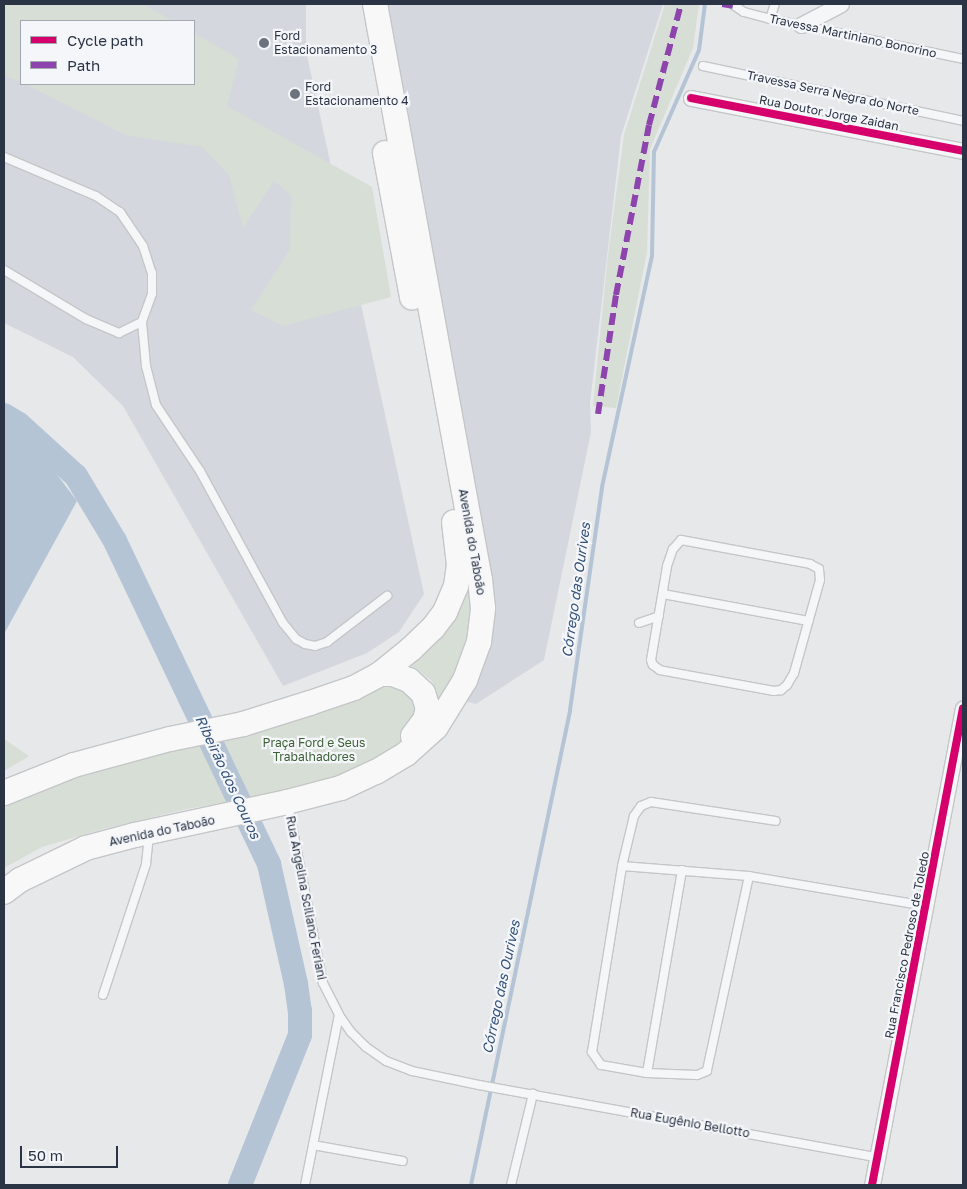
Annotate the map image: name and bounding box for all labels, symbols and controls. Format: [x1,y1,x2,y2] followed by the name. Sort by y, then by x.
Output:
[768,11,938,61] street label: Travessa Martiniano Bonorino
[20,20,195,85] legend
[274,29,377,57] place label: Ford Estacionamento 3
[67,31,143,49] text: Cycle path
[258,37,270,49] marker: Ford Estacionamento 3
[67,56,100,74] text: Path
[746,68,920,118] street label: Travessa Serra Negra do Norte
[305,80,409,108] place label: Ford Estacionamento 4
[289,88,301,100] marker: Ford Estacionamento 4
[758,92,900,134] street label: Rua Doutor Jorge Zaidan
[456,488,488,596] street label: Avenida do Taboão
[558,522,594,658] water label: Córrego das Ourives
[192,713,264,841] water label: Ribeirão dos Couros
[263,736,365,764] park label: Praça Ford e Seus Trabalhadores
[108,813,216,849] street label: Avenida do Taboão
[283,815,329,981] street label: Rua Angelina Sciliano Feriani
[882,850,932,1040] street label: Rua Francisco Pedroso de Toledo
[479,919,523,1055] water label: Córrego das Ourives
[629,1105,751,1141] street label: Rua Eugênio Bellotto
[22,1136,120,1168] scale bar
[28,1146,63,1164] text: 50 m

